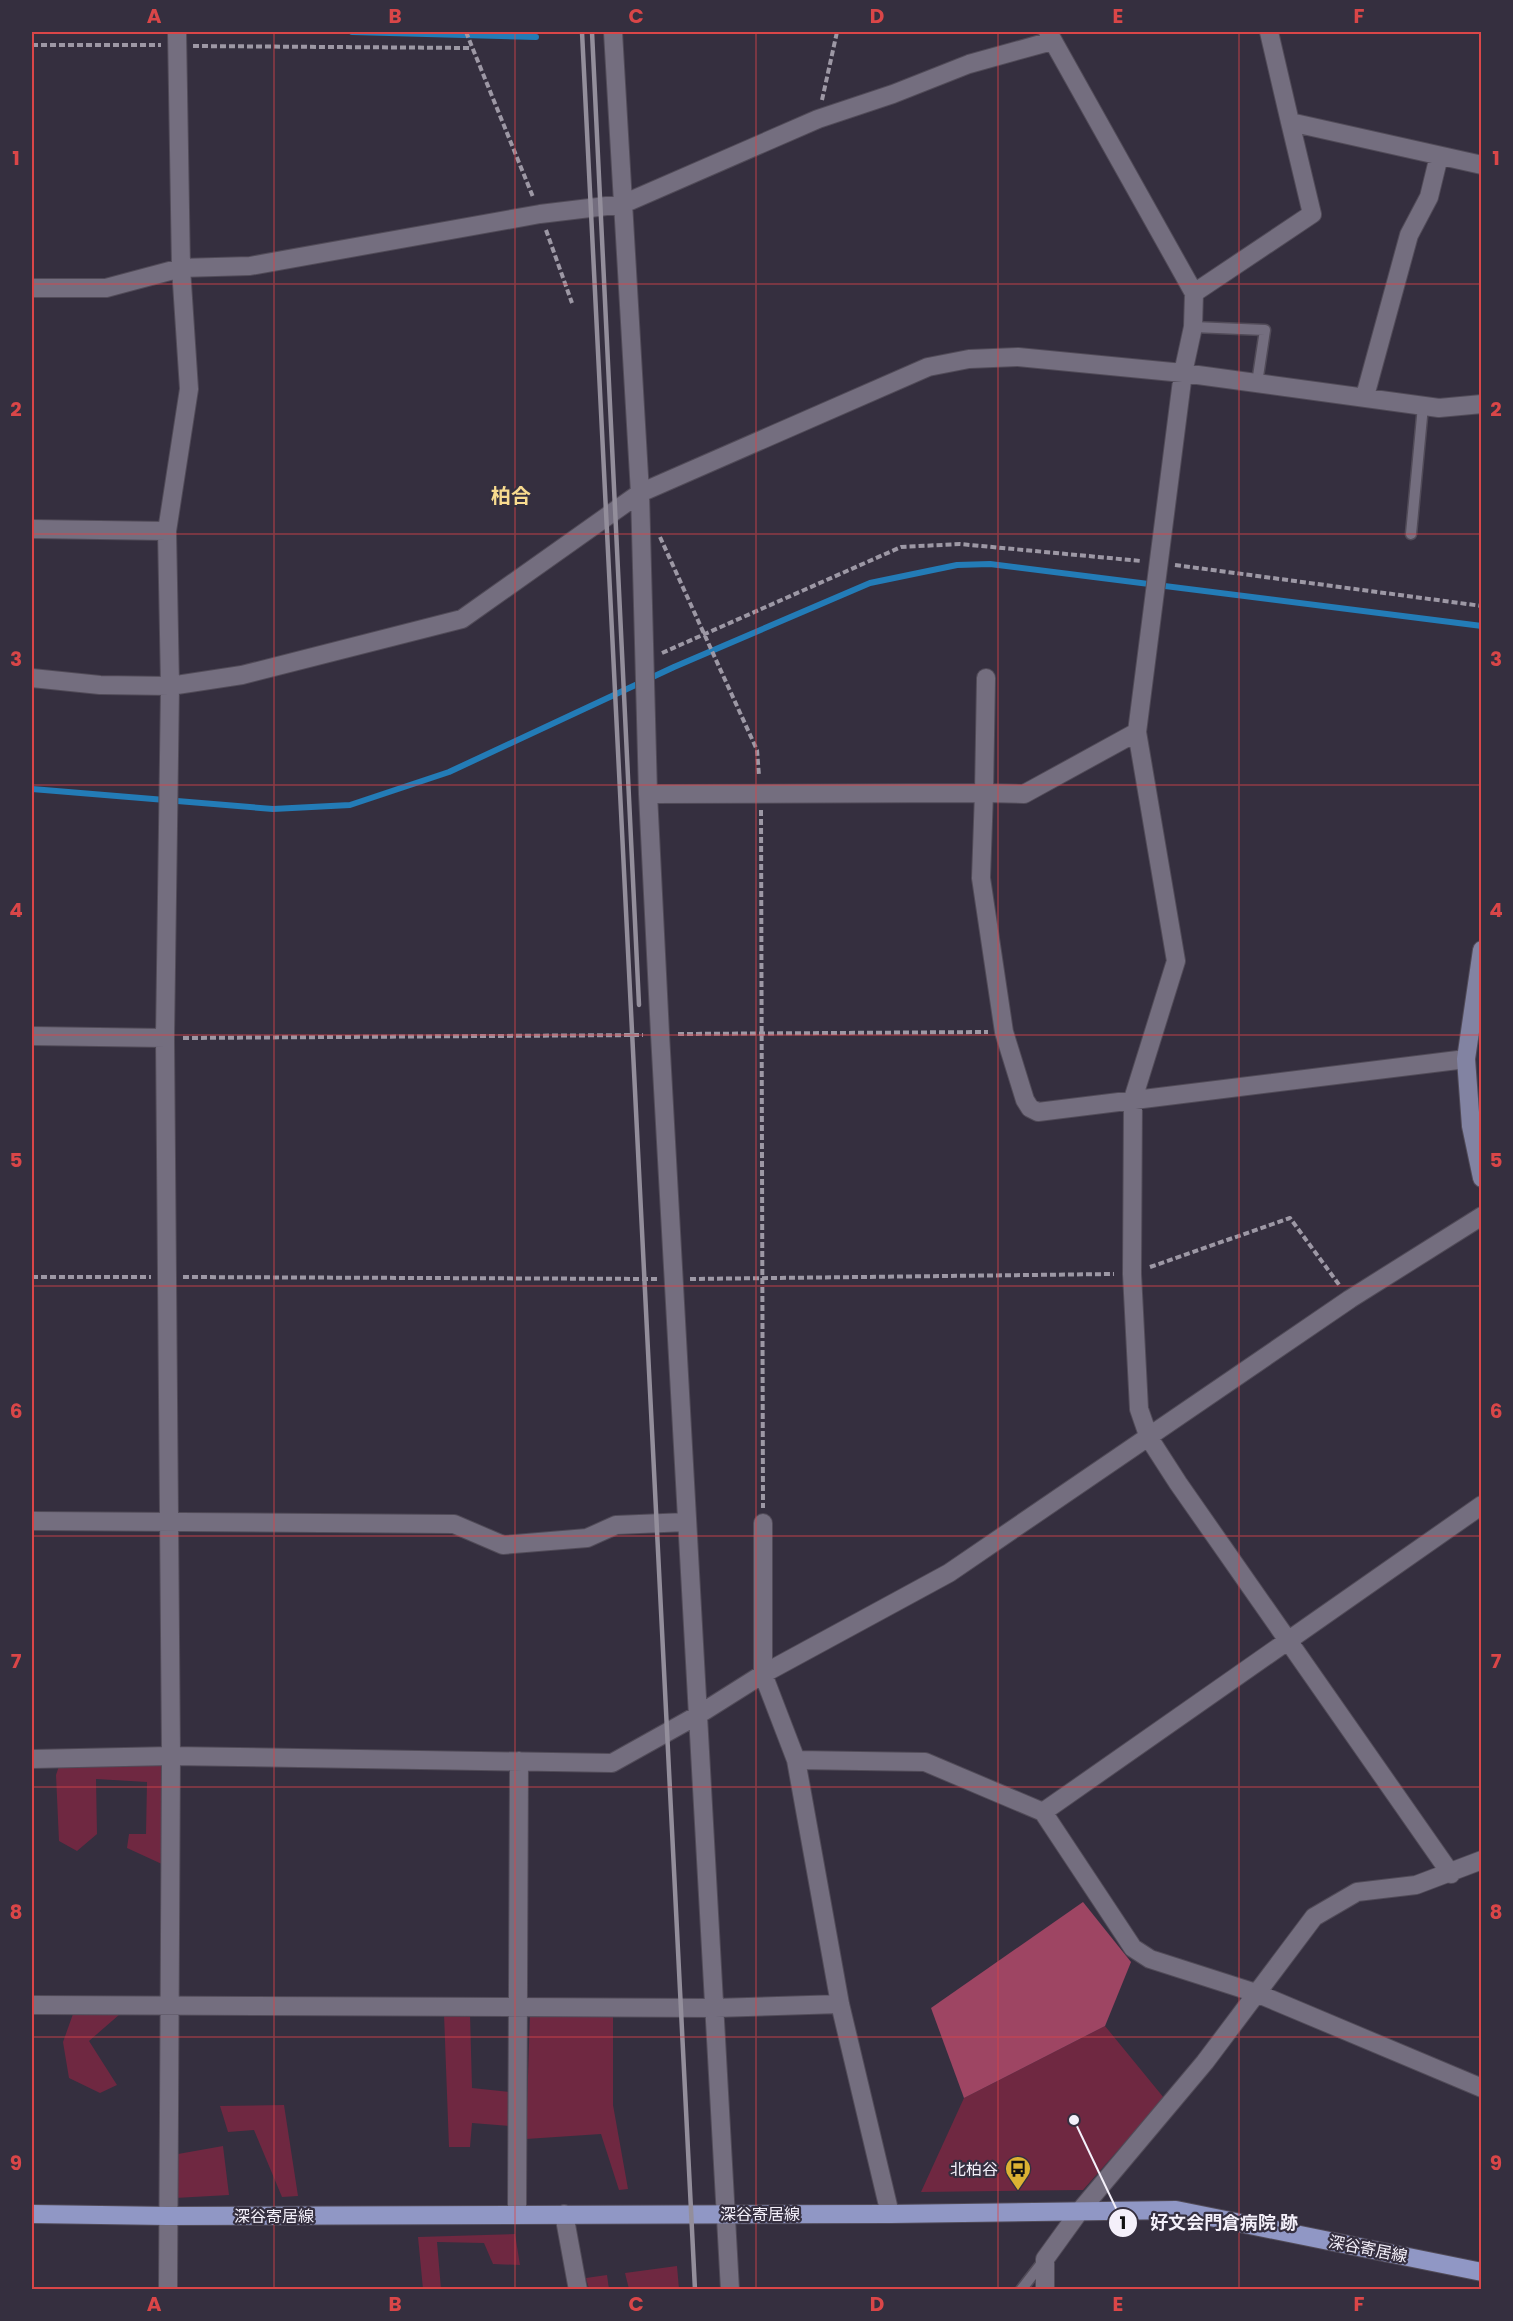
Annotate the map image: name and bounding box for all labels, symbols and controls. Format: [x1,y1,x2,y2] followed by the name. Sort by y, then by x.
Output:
[147,2,162,30] text: A
[388,2,402,30] text: B
[628,2,644,30] text: C
[870,2,884,30] text: D
[1113,2,1123,30] text: E
[1354,2,1365,30] text: F
[12,144,20,172] text: 1
[1492,144,1500,172] text: 1
[10,395,22,423] text: 2
[1490,395,1502,423] text: 2
[491,482,531,510] district label: 柏合
[10,645,22,673] text: 3
[1490,645,1502,673] text: 3
[9,896,23,924] text: 4
[1489,896,1503,924] text: 4
[10,1146,23,1174] text: 5
[1490,1146,1503,1174] text: 5
[10,1397,22,1425] text: 6
[1490,1397,1502,1425] text: 6
[11,1647,22,1675] text: 7
[1491,1647,1502,1675] text: 7
[10,1898,22,1926] text: 8
[1490,1898,1502,1926] text: 8
[10,2149,22,2177] text: 9
[1490,2149,1502,2177] text: 9
[1003,2154,1033,2192] bus stop icon: 北柏谷
[950,2158,998,2181] place label: 北柏谷
[720,2203,800,2226] street label: 深谷寄居線
[234,2205,314,2228] street label: 深谷寄居線
[1108,2205,1310,2241] callout: 好文会門倉病院 跡
[1120,2210,1126,2235] text: 1
[1150,2210,1298,2235] text: 好文会門倉病院 跡
[1327,2230,1409,2268] street label: 深谷寄居線
[147,2290,162,2318] text: A
[388,2290,402,2318] text: B
[628,2290,644,2318] text: C
[870,2290,884,2318] text: D
[1113,2290,1123,2318] text: E
[1354,2290,1365,2318] text: F

